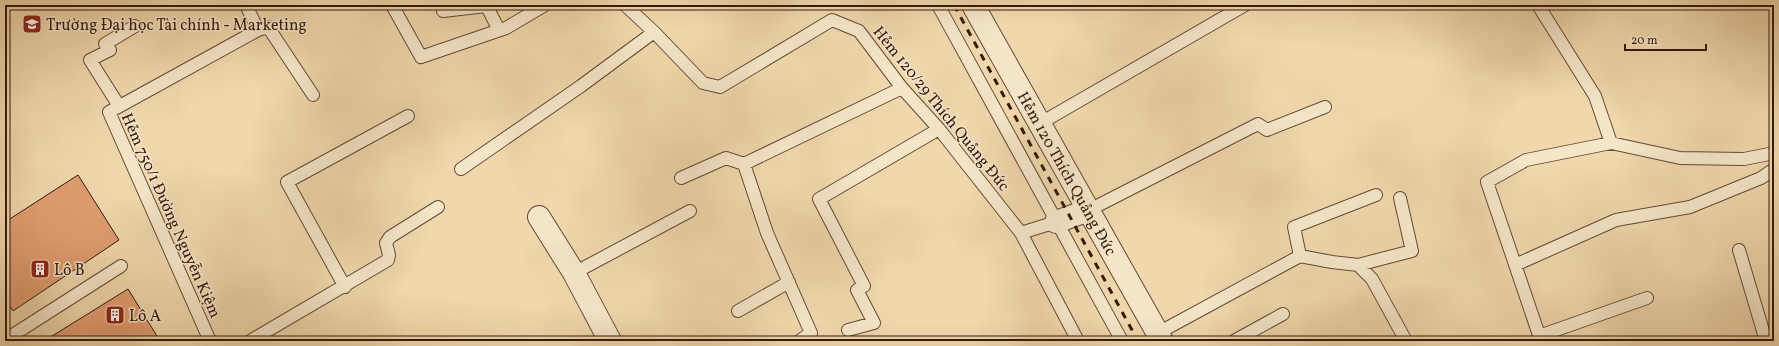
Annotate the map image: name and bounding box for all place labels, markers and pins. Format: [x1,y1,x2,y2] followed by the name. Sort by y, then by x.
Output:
[21,13,43,35] school or university icon: Trường Đại học Tài chính - Marketing
[46,15,307,37] place label: Trường Đại học Tài chính - Marketing
[29,258,51,280] building icon: Lô B
[54,260,85,282] place label: Lô B
[104,304,126,326] building icon: Lô A
[129,306,161,328] place label: Lô A

